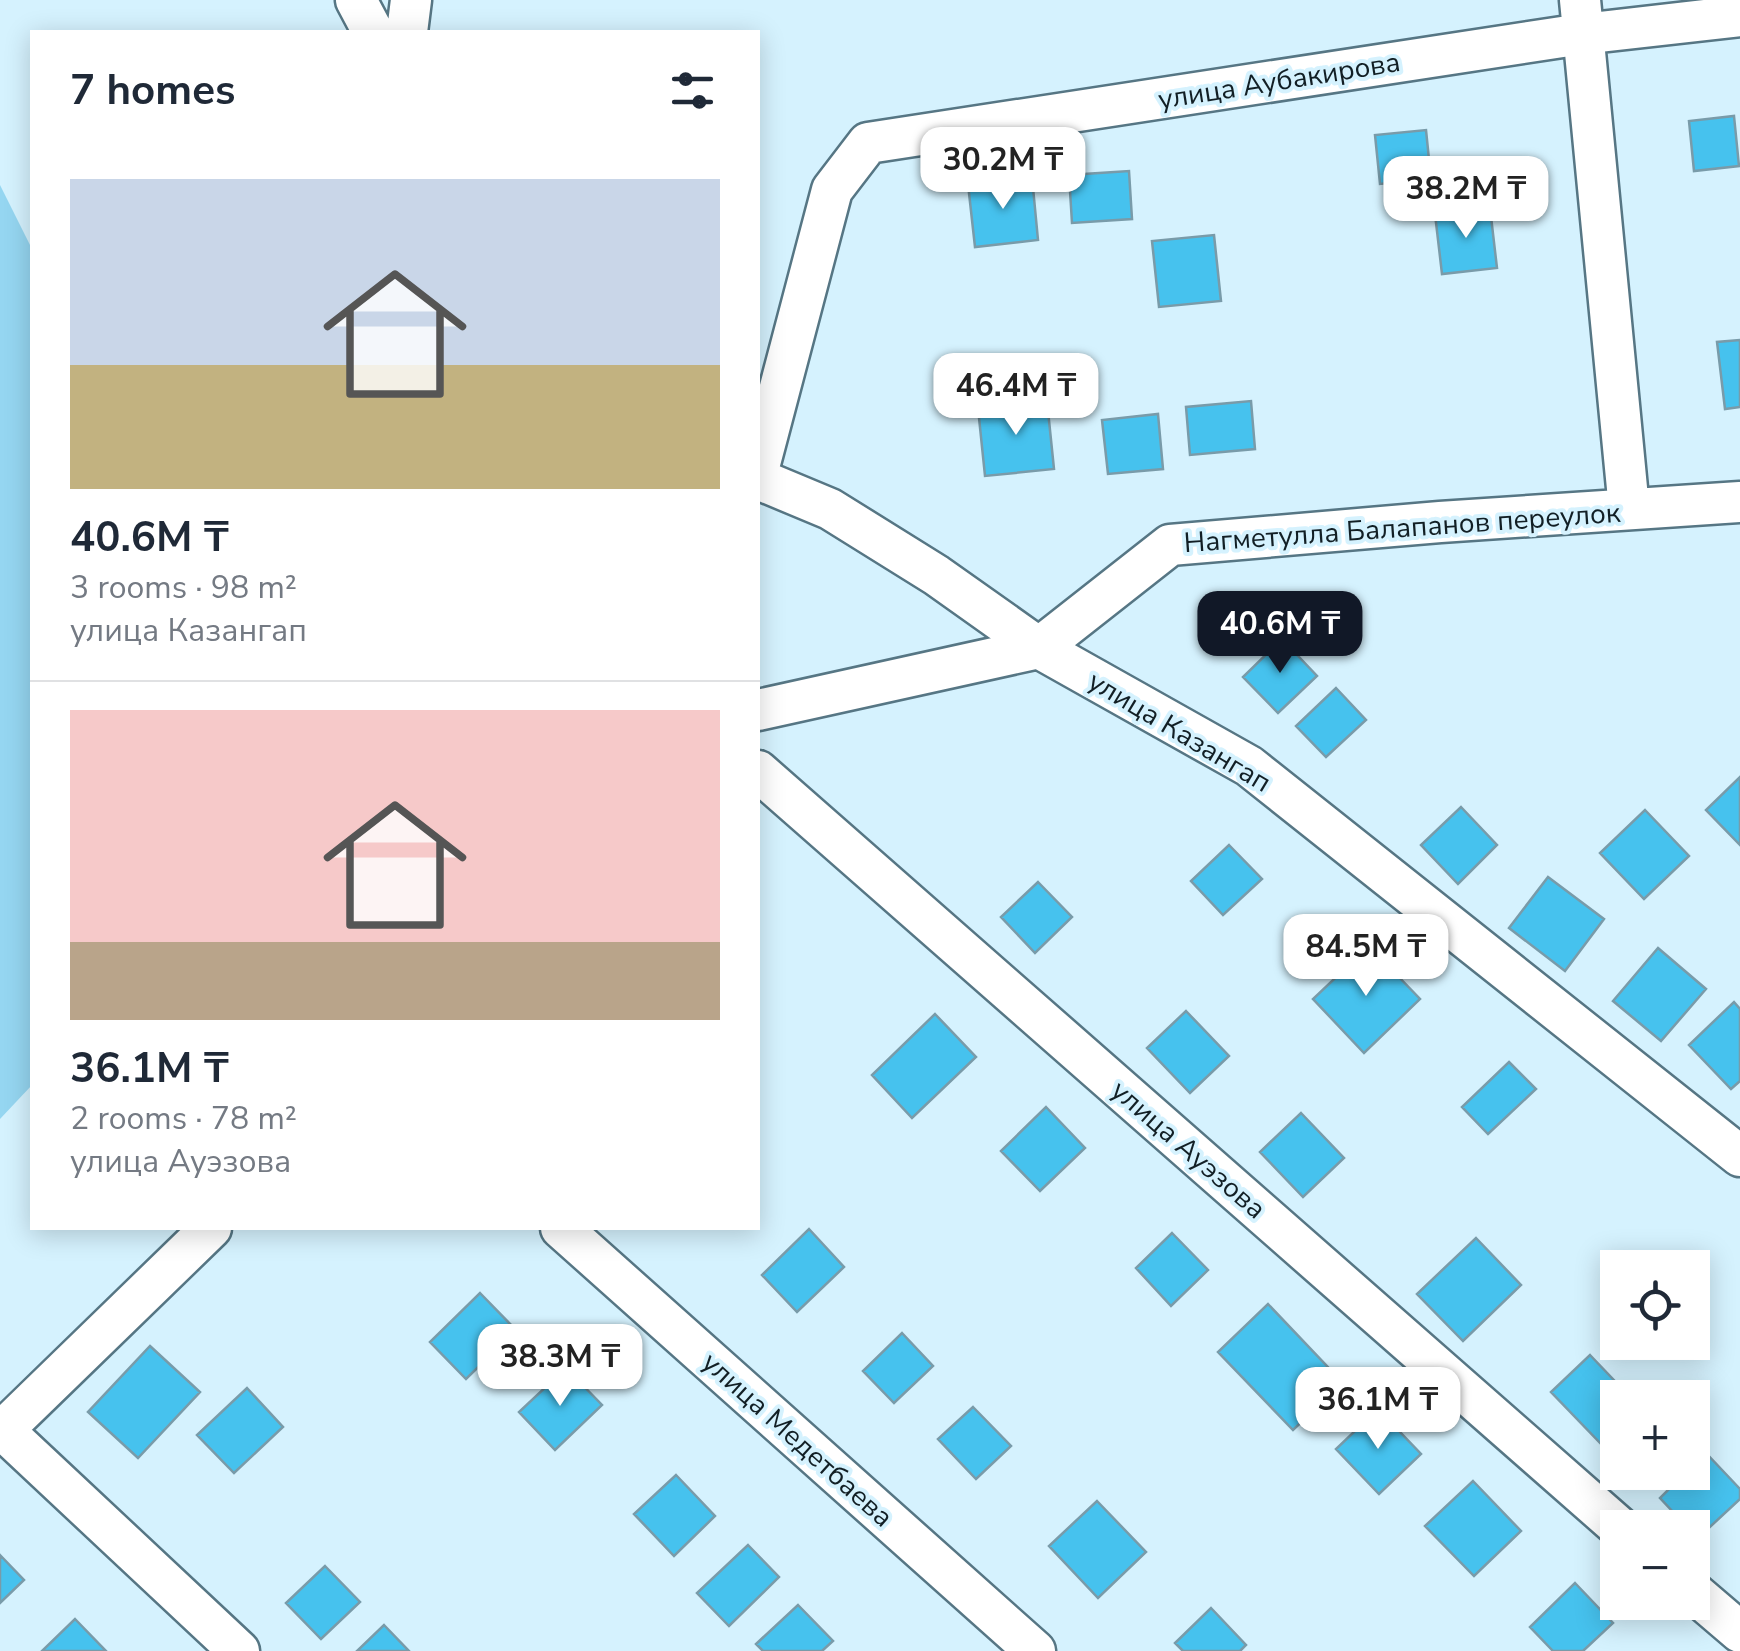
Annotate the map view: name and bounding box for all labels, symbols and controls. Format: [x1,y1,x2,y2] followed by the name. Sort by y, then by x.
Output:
[1155,43,1403,119] street label: улица Аубакирова
[70,62,235,119] text: 7 homes
[665,63,720,118] icon: filters
[911,127,1095,212] pin: 30.2M ₸
[942,138,1064,181] text: 30.2M ₸
[1374,156,1558,241] pin: 38.2M ₸
[1405,167,1527,210] text: 38.2M ₸
[305,244,485,424] icon: home
[924,353,1108,438] pin: 46.4M ₸
[955,364,1077,407] text: 46.4M ₸
[1183,494,1622,562] street label: Нагметулла Балапанов переулок
[70,509,229,566] text: 40.6M ₸
[70,566,297,609] text: 3 rooms · 98 m²
[1188,591,1372,676] pin: 40.6M ₸
[1219,602,1341,645] text: 40.6M ₸
[70,609,307,652] text: улица Казангап
[1081,662,1278,802] street label: улица Казангап
[305,775,485,955] icon: home
[1274,914,1458,999] pin: 84.5M ₸
[1305,925,1427,968] text: 84.5M ₸
[70,1040,229,1097] text: 36.1M ₸
[1103,1072,1274,1228] street label: улица Ауэзова
[70,1097,297,1140] text: 2 rooms · 78 m²
[70,1140,291,1183] text: улица Ауэзова
[1600,1250,1710,1620] map controls
[1600,1250,1710,1360] button: locate
[468,1324,652,1409] pin: 38.3M ₸
[499,1335,621,1378] text: 38.3M ₸
[694,1344,901,1536] street label: улица Медетбаева
[1286,1367,1470,1452] pin: 36.1M ₸
[1317,1378,1439,1421] text: 36.1M ₸
[1600,1380,1710,1490] button: +
[1600,1510,1710,1620] button: −

